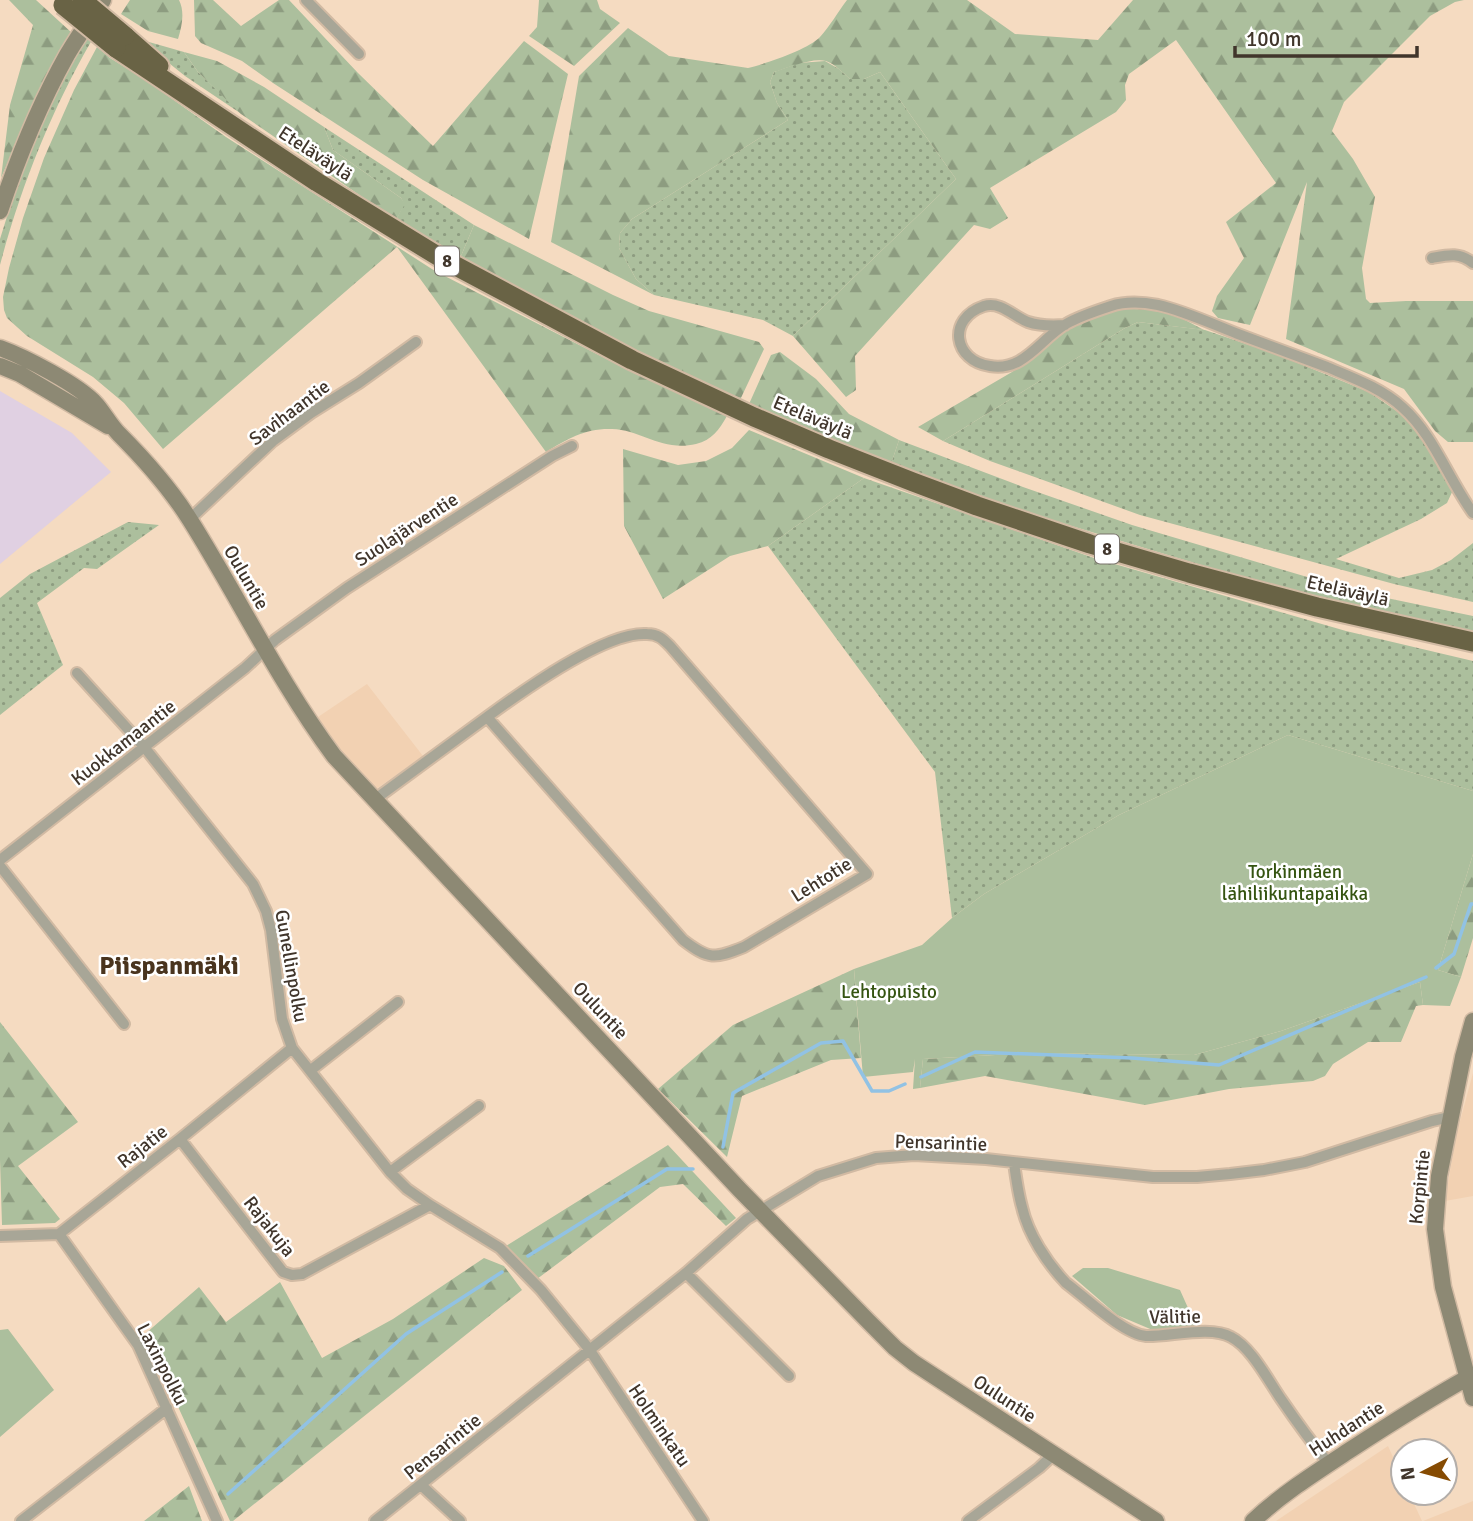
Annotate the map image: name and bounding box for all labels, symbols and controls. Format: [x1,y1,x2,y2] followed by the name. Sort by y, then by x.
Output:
[1235,14,1417,58] scale bar
[1246,26,1301,52] text: 100 m
[274,121,357,187] street label: Eteläväylä
[435,246,459,276] road number: 8
[244,375,335,451] street label: Savihaantie
[769,391,856,445] street label: Eteläväylä
[350,488,463,572] street label: Suolajärventie
[1095,534,1119,564] road number: 8
[218,541,274,614] street label: Ouluntie
[1304,570,1391,612] street label: Eteläväylä
[67,695,181,791] street label: Kuokkamaantie
[787,852,856,908] street label: Lehtotie
[1222,860,1368,906] park label: Torkinmäen lähiliikuntapaikka
[269,908,313,1024] street label: Gunellinpolku
[99,950,239,982] district label: Piispanmäki
[567,977,633,1045] street label: Ouluntie
[841,980,937,1004] park label: Lehtopuisto
[113,1120,173,1174] street label: Rajatie
[894,1129,988,1157] street label: Pensarintie
[1404,1149,1436,1226] street label: Korpintie
[238,1192,300,1262] street label: Rajakuja
[1149,1305,1201,1329] street label: Välitie
[131,1319,193,1409] street label: Laxinpolku
[968,1370,1041,1428] street label: Ouluntie
[623,1379,696,1472] street label: Holminkatu
[1304,1396,1389,1462] street label: Huhdantie
[399,1408,486,1485] street label: Pensarintie
[1389,1437,1459,1507] north arrow
[1395,1466,1421,1481] text: N

